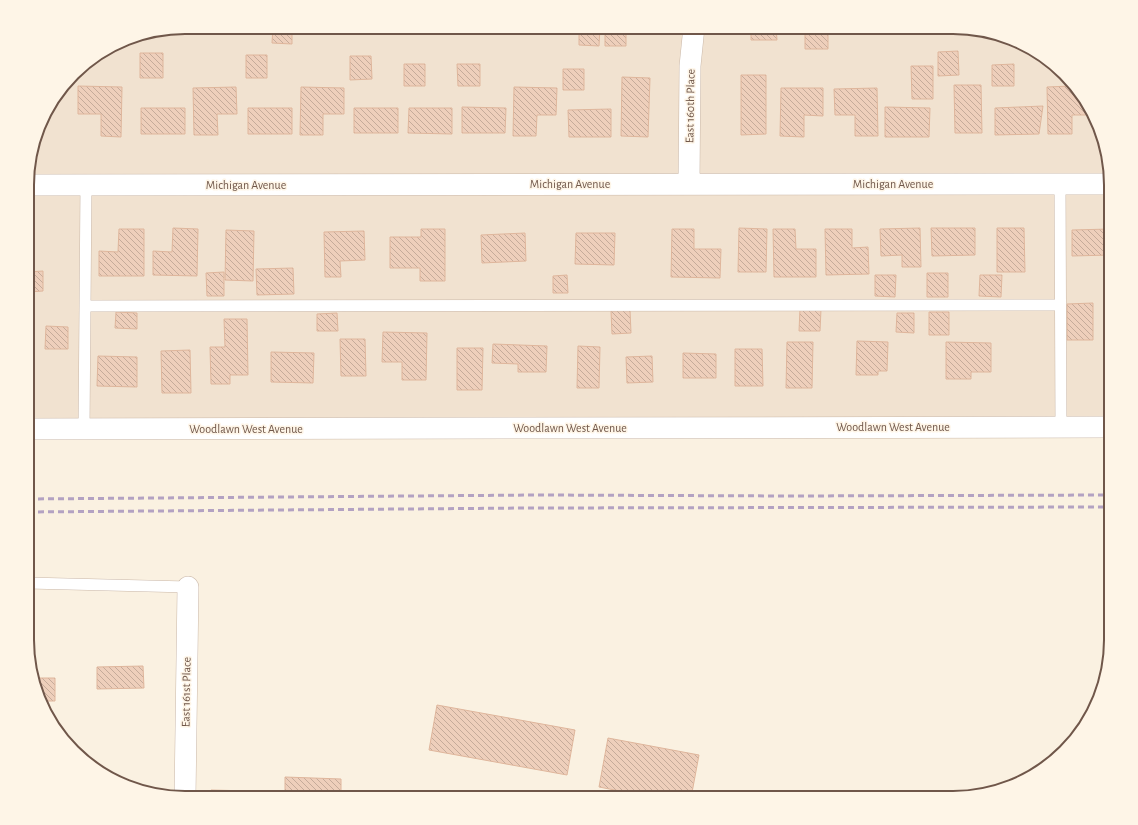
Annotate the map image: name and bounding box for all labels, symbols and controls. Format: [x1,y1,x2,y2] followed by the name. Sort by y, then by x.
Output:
[683,69,697,143] street label: East 160th Place
[530,178,610,190] street label: Michigan Avenue
[853,178,933,190] street label: Michigan Avenue
[206,179,286,191] street label: Michigan Avenue
[836,421,950,433] street label: Woodlawn West Avenue
[513,422,627,434] street label: Woodlawn West Avenue
[189,423,303,435] street label: Woodlawn West Avenue
[179,657,193,727] street label: East 161st Place

